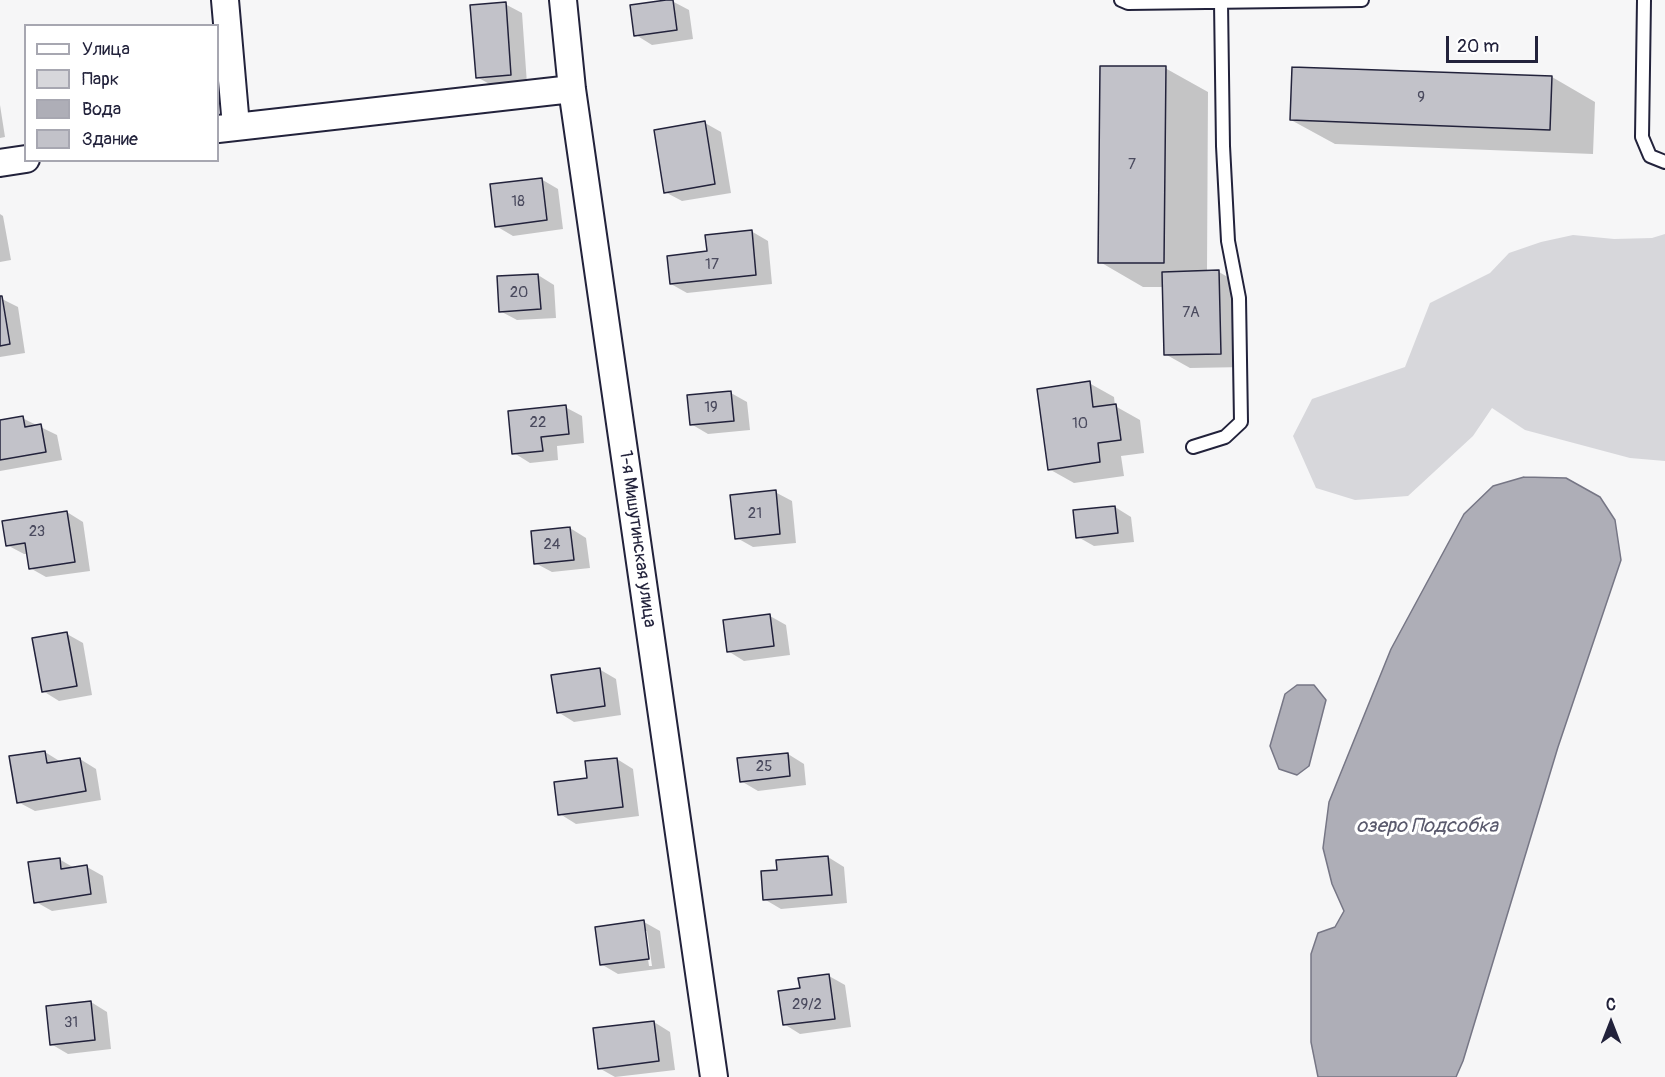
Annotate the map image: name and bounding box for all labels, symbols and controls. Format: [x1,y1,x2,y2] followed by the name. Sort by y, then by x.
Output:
[24,24,219,162] legend
[1449,24,1540,62] scale bar
[1457,35,1499,58] text: 20 m
[82,38,130,61] text: Улица
[82,68,119,91] text: Парк
[1417,89,1425,107] house number: 9
[82,98,121,121] text: Вода
[82,128,138,151] text: Здание
[1128,156,1136,174] house number: 7
[511,193,525,211] house number: 18
[705,256,719,274] house number: 17
[510,284,528,302] house number: 20
[1182,304,1200,322] house number: 7А
[704,399,718,417] house number: 19
[530,414,546,432] house number: 22
[1072,415,1088,433] house number: 10
[614,449,660,629] street label: 1-я Мишутинская улица
[748,505,762,523] house number: 21
[29,523,45,541] house number: 23
[543,536,561,554] house number: 24
[756,758,772,776] house number: 25
[1356,815,1498,839] water label: озеро Подсобка
[1581,993,1641,1053] north arrow
[1606,995,1616,1015] text: С
[792,996,822,1014] house number: 29/2
[64,1014,78,1032] house number: 31

